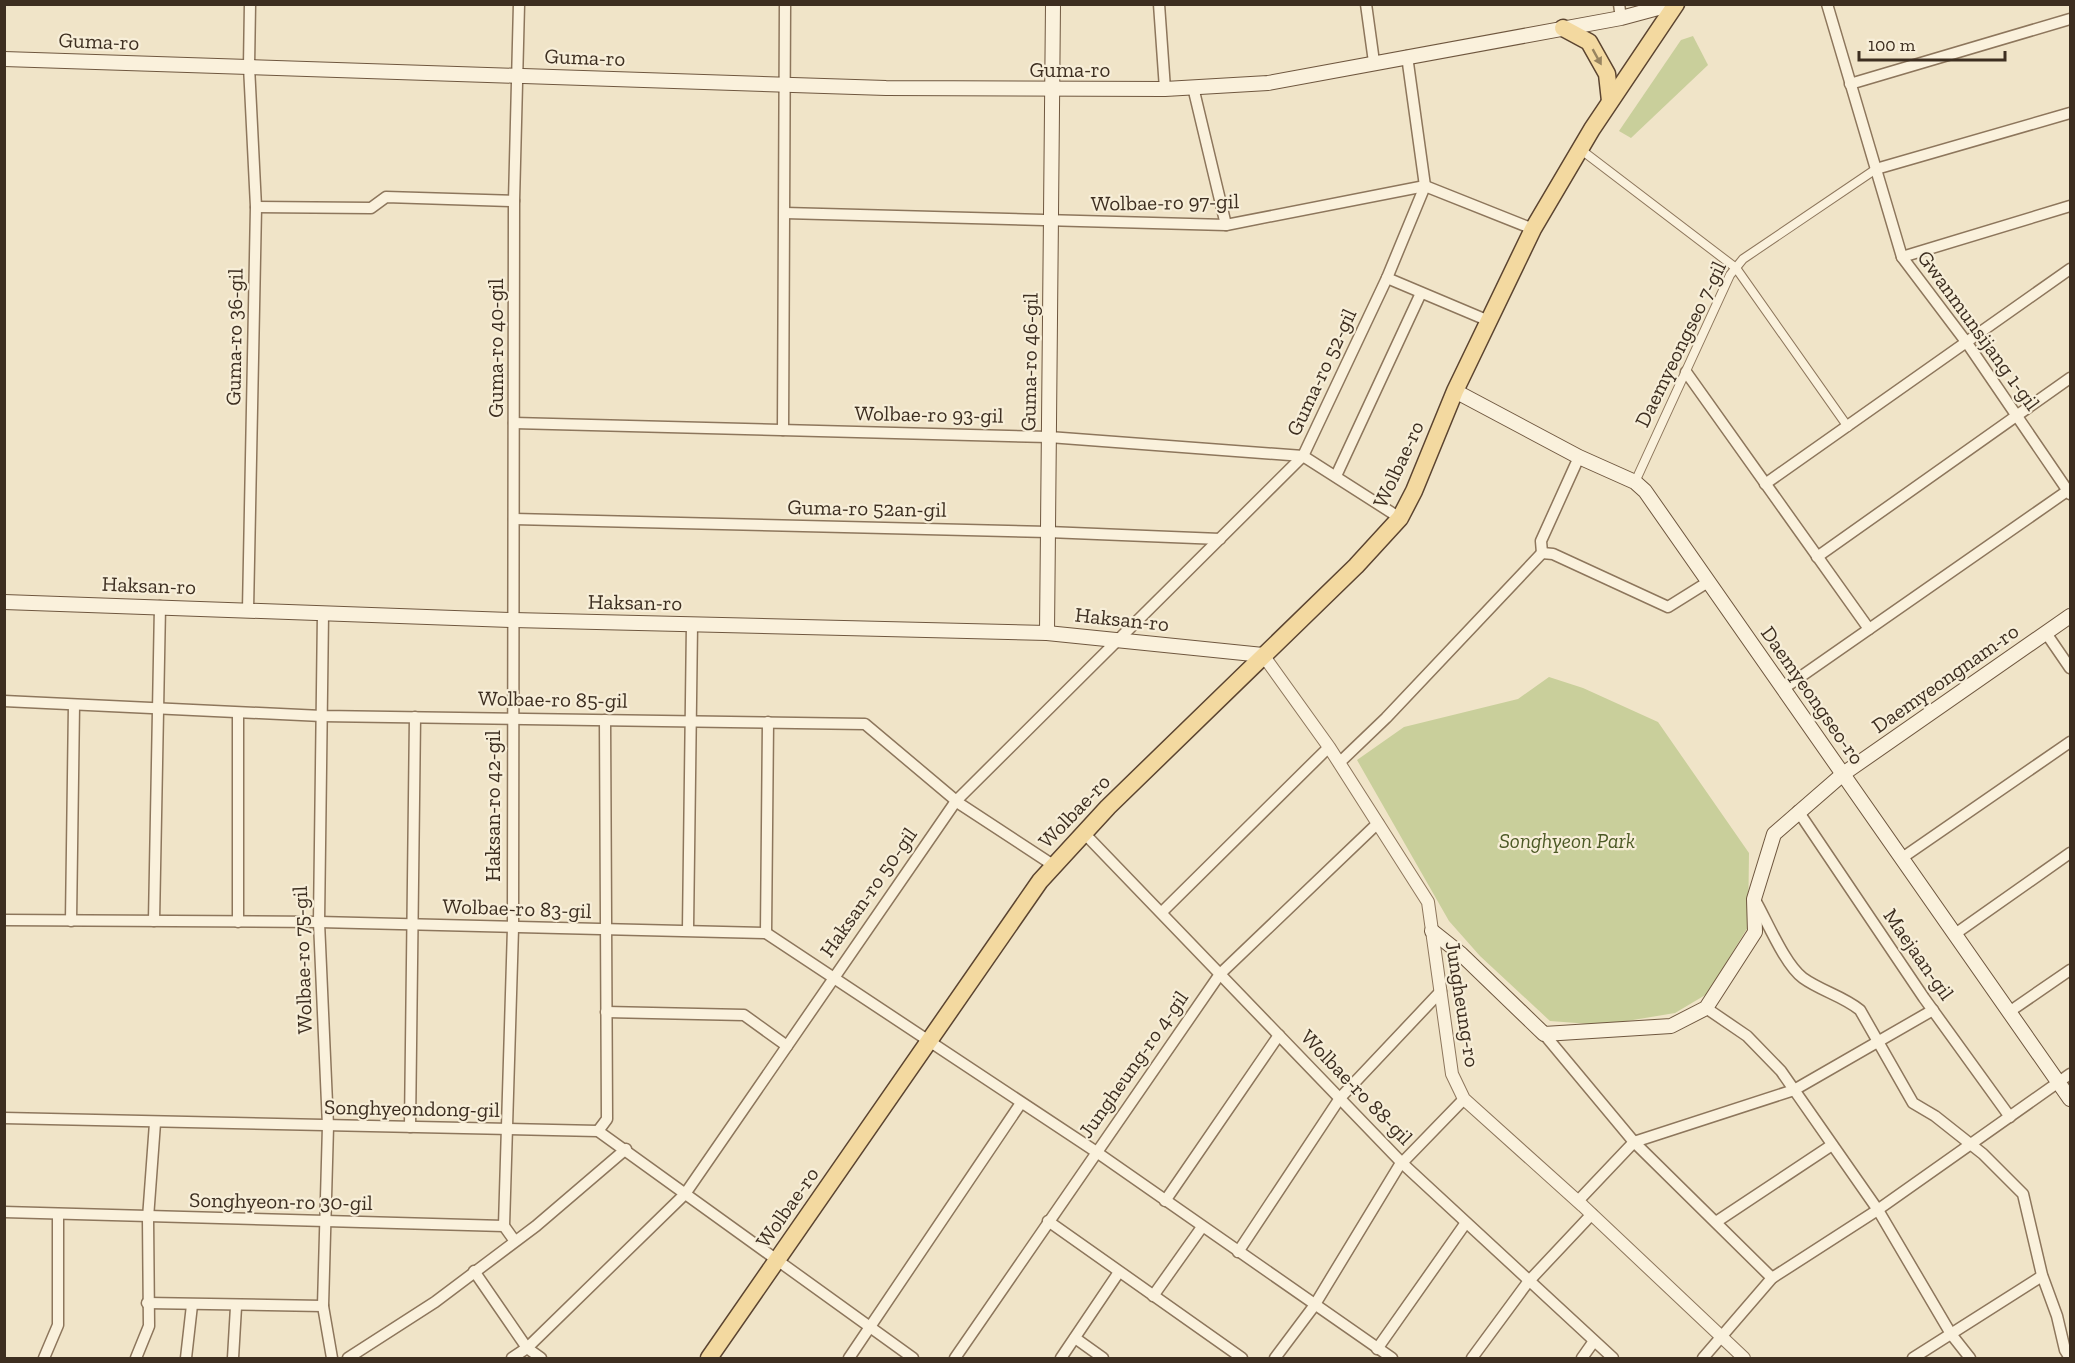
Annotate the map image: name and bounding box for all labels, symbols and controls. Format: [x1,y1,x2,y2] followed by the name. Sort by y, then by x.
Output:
[1859,24,2004,62] scale bar
[58,27,140,55] street label: Guma-ro
[1868,34,1916,56] text: 100 m
[544,43,626,71] street label: Guma-ro
[1592,48,1602,65] one-way arrow
[1030,57,1110,82] street label: Guma-ro
[1091,188,1240,216] street label: Wolbae-ro 97-gil
[1912,245,2046,416] street label: Gwanmunsijang 1-gil
[1629,257,1731,431] street label: Daemyeongseo 7-gil
[220,268,248,406] street label: Guma-ro 36-gil
[483,278,508,418] street label: Guma-ro 40-gil
[1015,292,1043,431] street label: Guma-ro 46-gil
[1281,304,1362,440] street label: Guma-ro 52-gil
[854,400,1004,428] street label: Wolbae-ro 93-gil
[1367,417,1429,511] street label: Wolbae-ro
[787,494,947,522] street label: Guma-ro 52an-gil
[101,571,197,599] street label: Haksan-ro
[588,589,682,615] street label: Haksan-ro
[1074,602,1170,636] street label: Haksan-ro
[1867,618,2023,738] street label: Daemyeongnam-ro
[1756,621,1870,769] street label: Daemyeongseo-ro
[478,685,628,713] street label: Wolbae-ro 85-gil
[480,730,505,882] street label: Haksan-ro 42-gil
[1033,769,1115,853] street label: Wolbae-ro
[814,822,922,962] street label: Haksan-ro 50-gil
[1499,828,1635,853] park label: Songhyeon Park
[287,885,317,1034] street label: Wolbae-ro 75-gil
[442,893,592,923] street label: Wolbae-ro 83-gil
[1878,903,1960,1005] street label: Maejaan-gil
[1441,939,1485,1069] street label: Jungheung-ro
[1073,985,1193,1142] street label: Jungheung-ro 4-gil
[1296,1024,1419,1150] street label: Wolbae-ro 88-gil
[324,1094,500,1122] street label: Songhyeondong-gil
[750,1162,824,1252] street label: Wolbae-ro
[189,1187,373,1215] street label: Songhyeon-ro 30-gil

